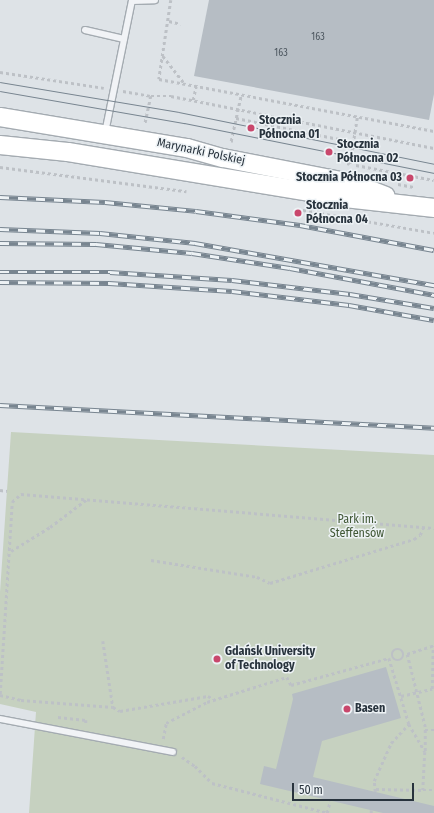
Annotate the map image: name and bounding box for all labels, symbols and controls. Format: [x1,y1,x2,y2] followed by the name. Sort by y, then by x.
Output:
[311,32,325,44] house number: 163
[274,48,288,60] house number: 163
[259,114,320,142] place label: Stocznia Północna 01
[246,123,256,133] marker: Stocznia Północna 01
[156,136,246,168] street label: Marynarki Polskiej
[337,138,398,166] place label: Stocznia Północna 02
[324,147,334,157] marker: Stocznia Północna 02
[296,171,402,185] place label: Stocznia Północna 03
[405,173,415,183] marker: Stocznia Północna 03
[306,199,368,227] place label: Stocznia Północna 04
[293,208,303,218] marker: Stocznia Północna 04
[330,513,384,541] park label: Park im. Steffensów
[225,645,315,673] place label: Gdańsk University of Technology
[212,654,222,664] marker: Gdańsk University of Technology
[355,702,385,716] place label: Basen
[342,704,352,714] marker: Basen
[294,775,416,801] scale bar
[299,783,323,797] text: 50 m

